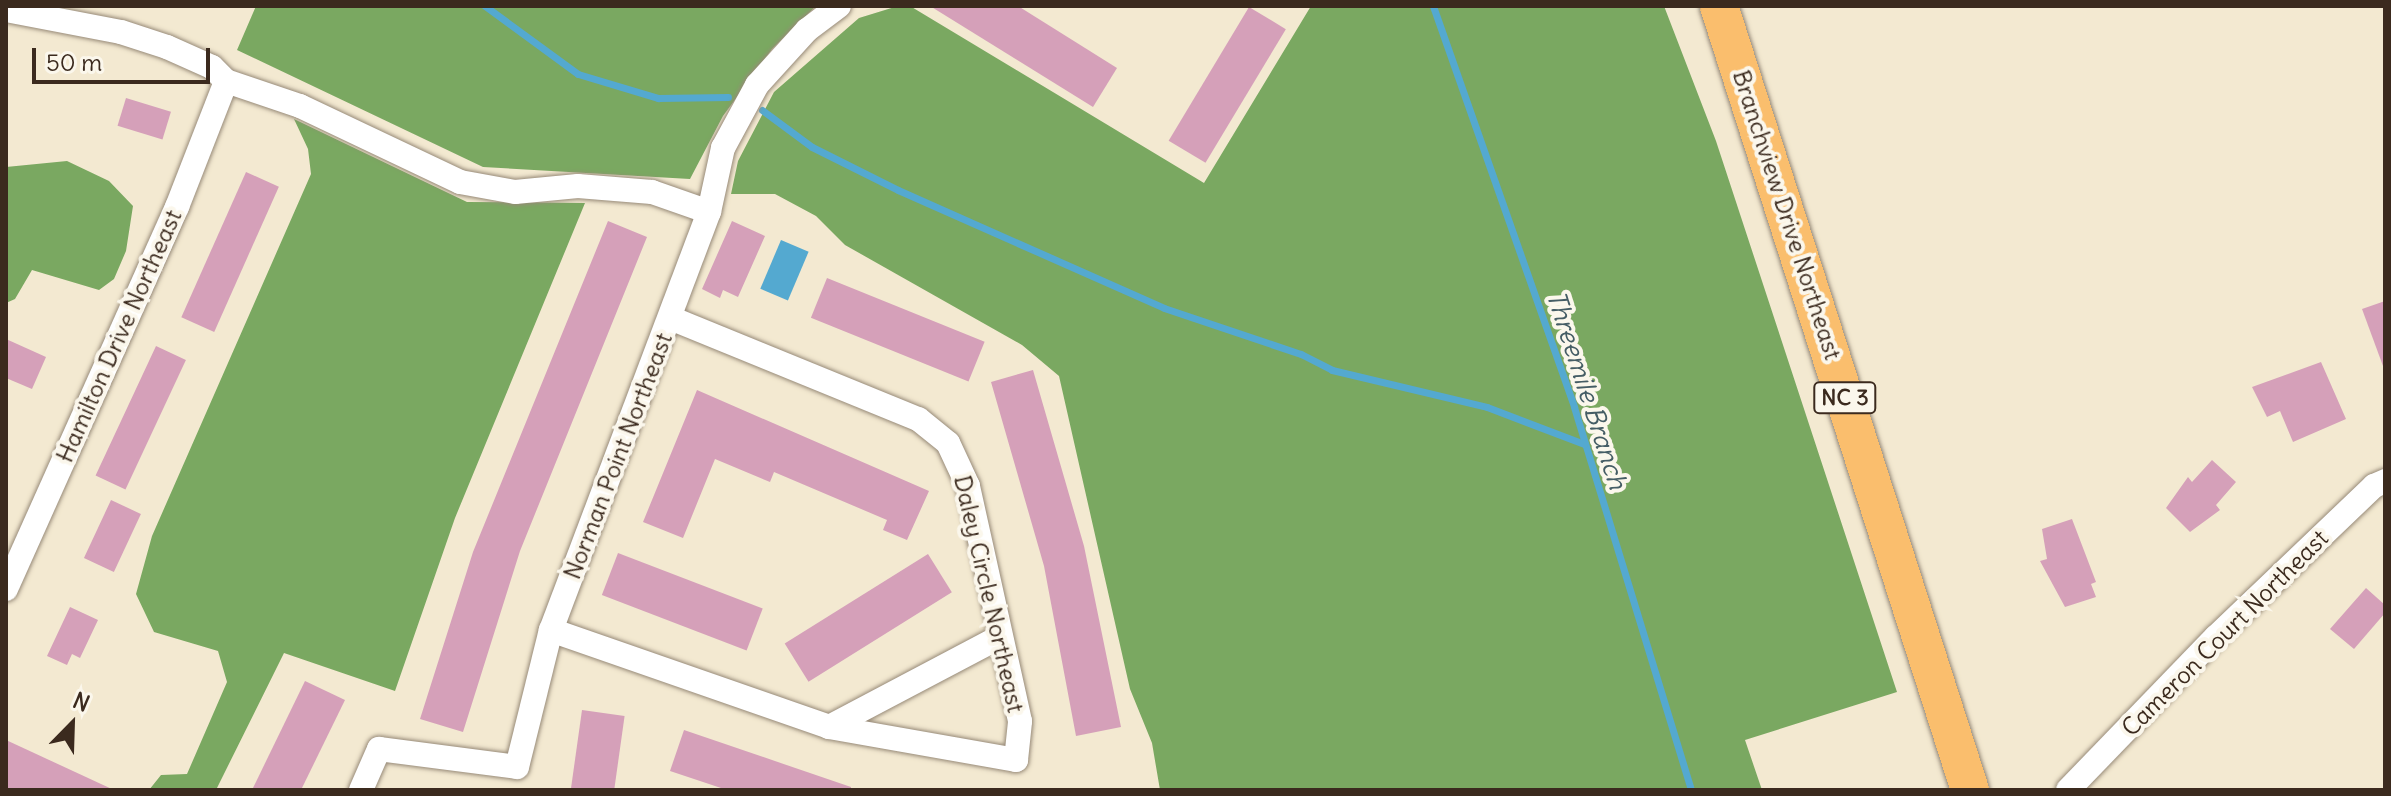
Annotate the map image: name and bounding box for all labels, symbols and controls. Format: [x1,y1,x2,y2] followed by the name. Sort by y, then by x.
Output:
[36,32,214,82] scale bar
[46,47,102,77] text: 50 m
[1726,66,1848,364] street label: Branchview Drive Northeast
[50,205,188,467] street label: Hamilton Drive Northeast
[1540,287,1634,493] water label: Threemile Branch
[558,329,678,583] street label: Norman Point Northeast
[1813,380,1877,416] road number: NC 3
[948,473,1030,715] street label: Daley Circle Northeast
[2116,524,2334,742] street label: Cameron Court Northeast
[32,684,112,764] north arrow
[69,686,94,718] text: N

